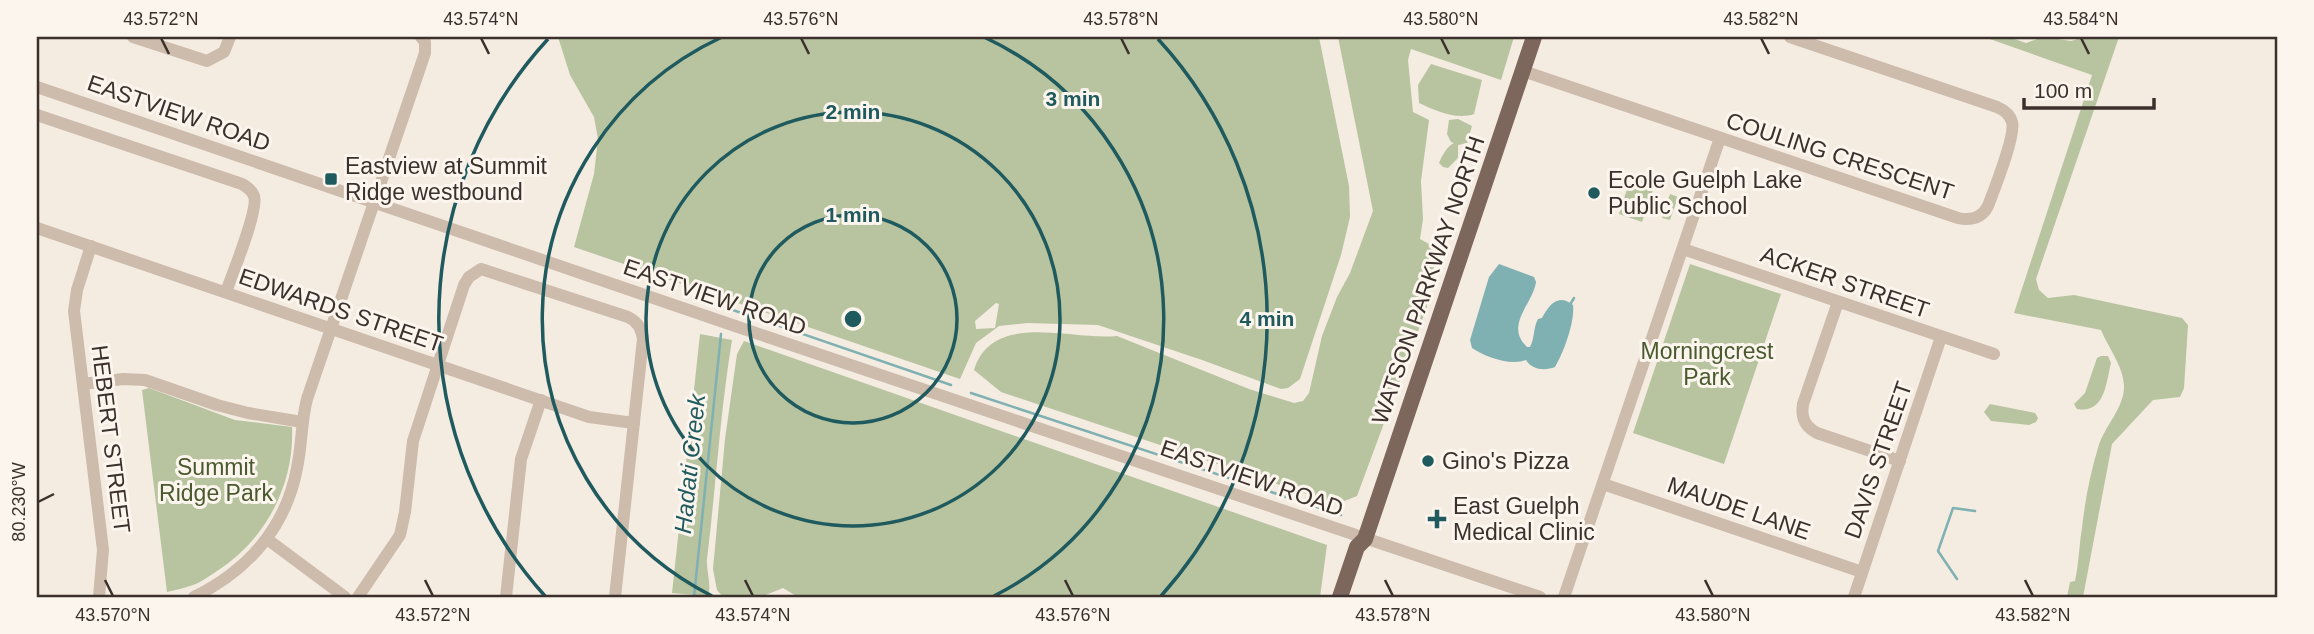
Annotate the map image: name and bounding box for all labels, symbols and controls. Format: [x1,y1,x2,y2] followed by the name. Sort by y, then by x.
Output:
[123,9,199,29] text: 43.572°N
[443,9,519,29] text: 43.574°N
[763,9,839,29] text: 43.576°N
[1083,9,1159,29] text: 43.578°N
[1403,9,1479,29] text: 43.580°N
[1723,9,1799,29] text: 43.582°N
[2043,9,2119,29] text: 43.584°N
[2024,66,2153,110] scale bar
[84,70,274,156] street label: EASTVIEW ROAD
[2034,79,2092,102] text: 100 m
[1046,87,1100,110] text: 3 min
[826,100,880,123] text: 2 min
[1723,107,1957,205] street label: COULING CRESCENT
[1366,133,1490,427] street label: WATSON PARKWAY NORTH
[345,153,548,205] place label: Eastview at Summit Ridge westbound
[1608,167,1802,219] place label: Ecole Guelph Lake Public School
[323,171,339,187] marker: Eastview at Summit Ridge westbound
[1586,185,1602,201] marker: Ecole Guelph Lake Public School
[826,203,880,226] text: 1 min
[1757,241,1933,323] street label: ACKER STREET
[620,254,810,340] street label: EASTVIEW ROAD
[236,263,446,357] street label: EDWARDS STREET
[841,307,865,331] centre of rings
[1240,307,1294,330] text: 4 min
[1641,338,1774,390] park label: Morningcrest Park
[87,343,135,535] street label: HEBERT STREET
[1839,378,1917,542] street label: DAVIS STREET
[669,391,710,535] water label: Hadati Creek
[1157,435,1347,521] street label: EASTVIEW ROAD
[1442,448,1569,474] place label: Gino's Pizza
[1420,453,1436,469] marker: Gino's Pizza
[159,454,273,506] park label: Summit Ridge Park
[9,462,29,542] text: 80.230°W
[1664,471,1814,545] street label: MAUDE LANE
[1453,493,1595,545] place label: East Guelph Medical Clinic
[1427,509,1447,529] marker: East Guelph Medical Clinic
[75,605,151,625] text: 43.570°N
[395,605,471,625] text: 43.572°N
[715,605,791,625] text: 43.574°N
[1035,605,1111,625] text: 43.576°N
[1355,605,1431,625] text: 43.578°N
[1675,605,1751,625] text: 43.580°N
[1995,605,2071,625] text: 43.582°N

